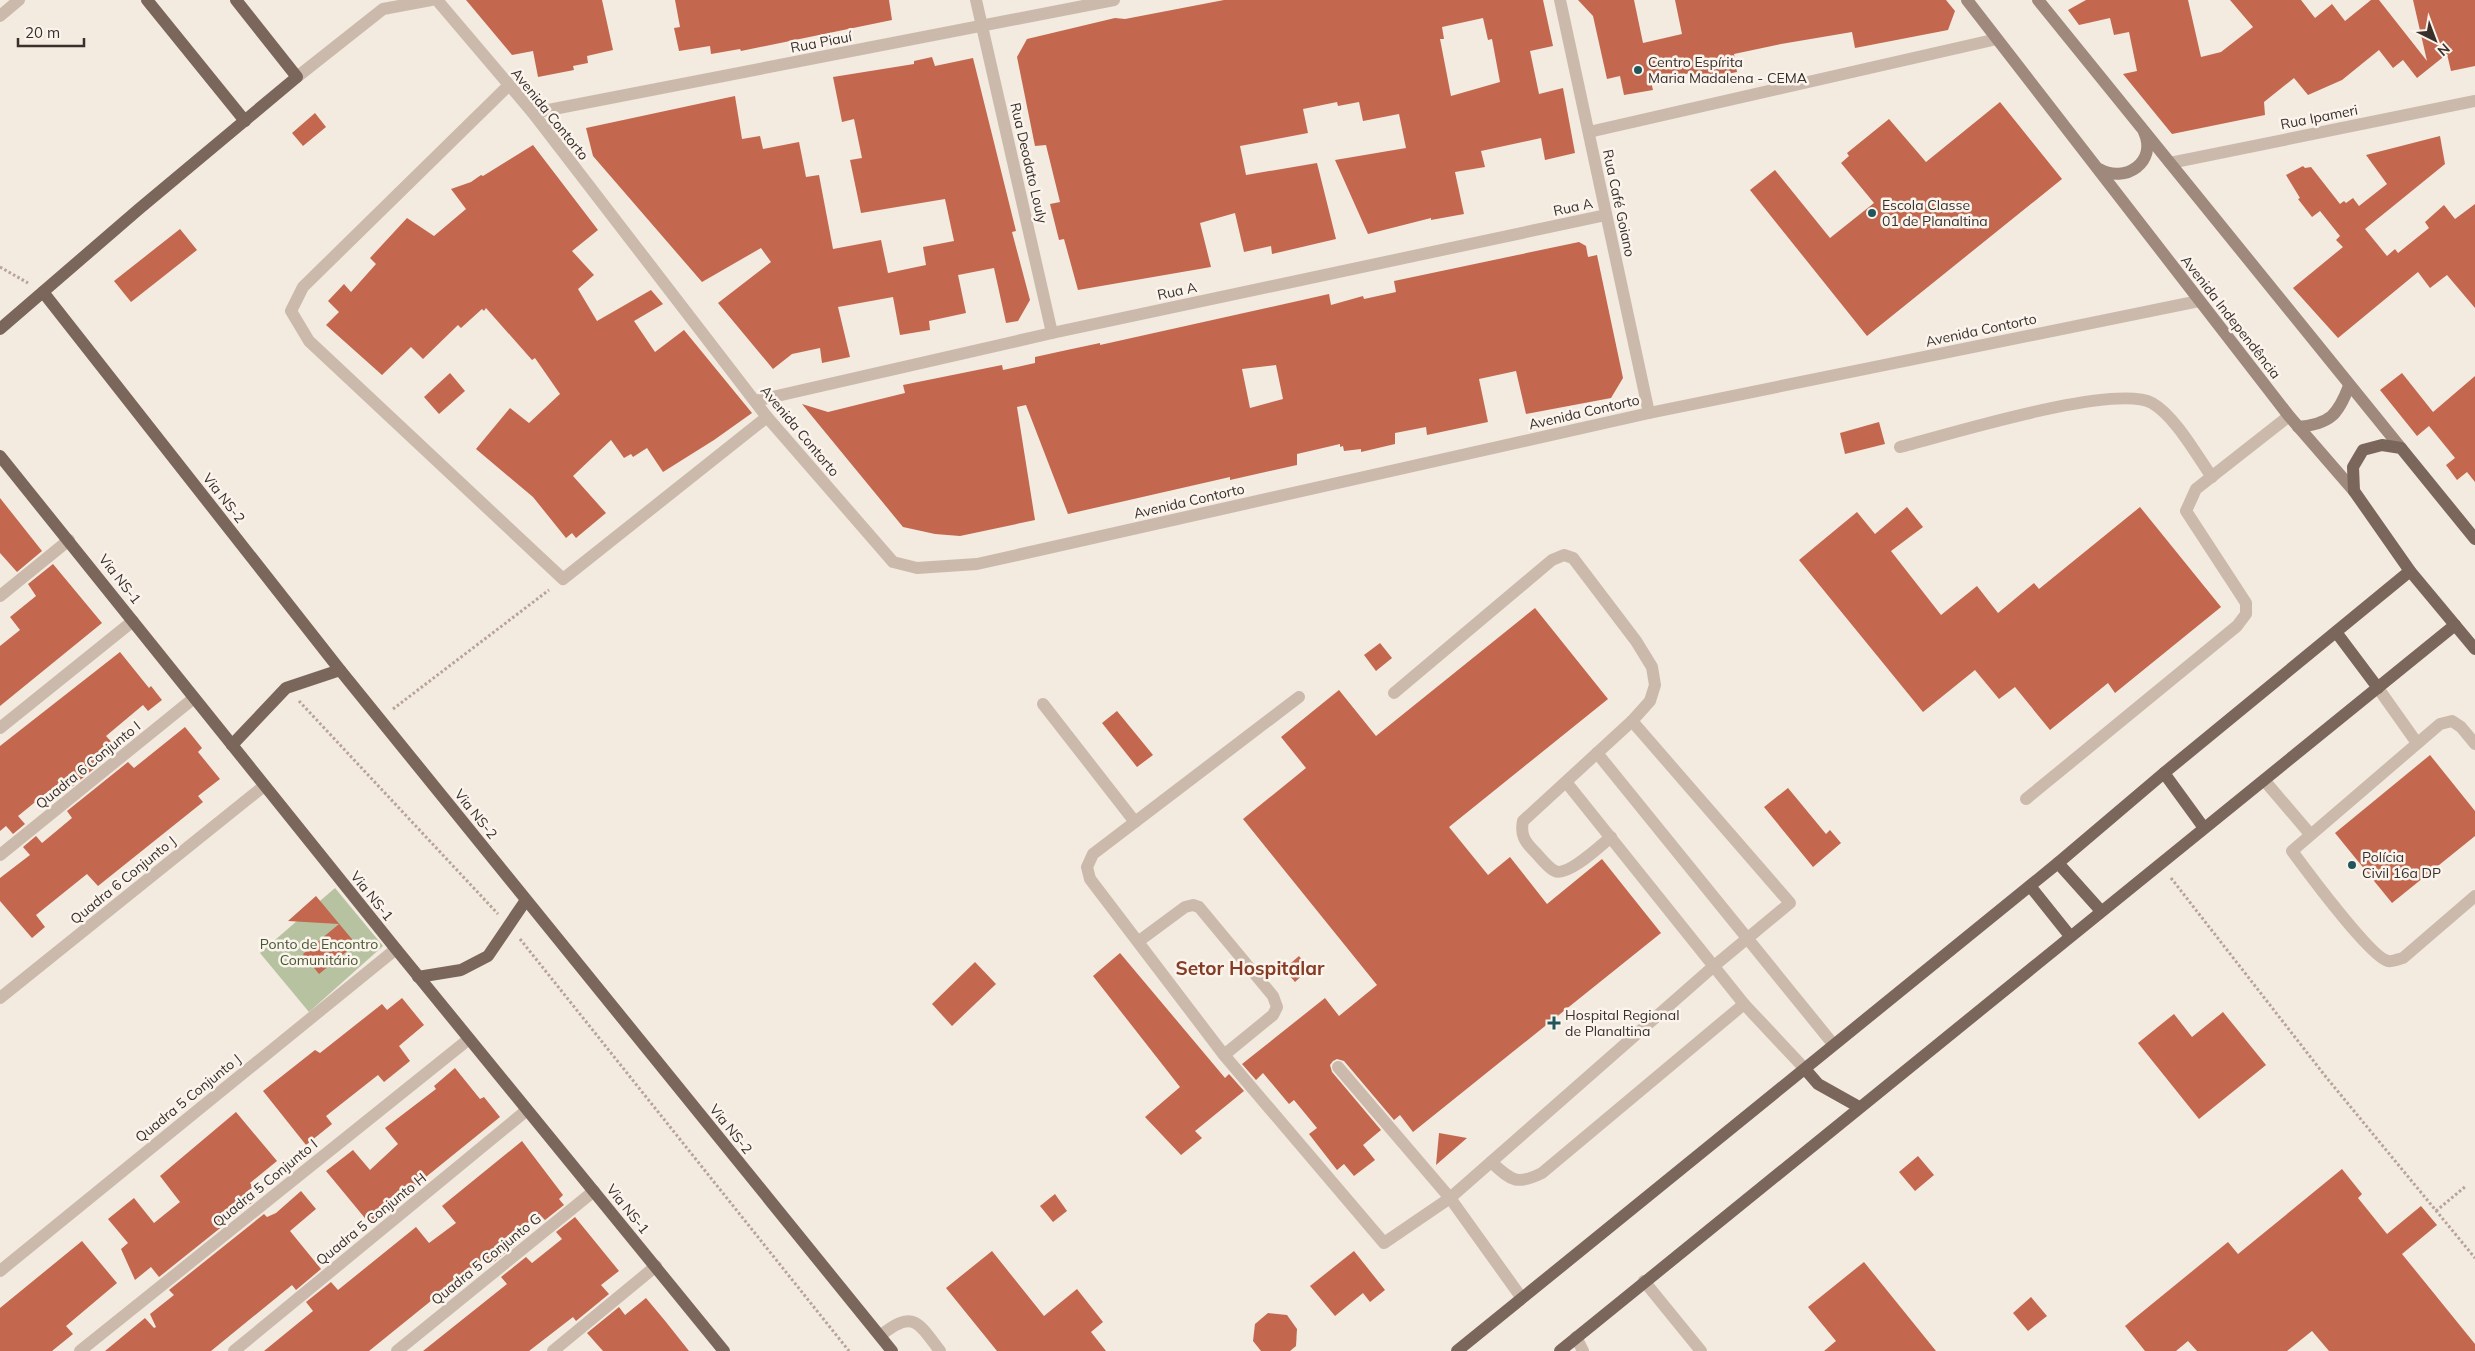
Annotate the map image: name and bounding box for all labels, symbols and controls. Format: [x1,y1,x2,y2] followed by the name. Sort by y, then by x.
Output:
[18,15,84,47] scale bar
[2410,15,2460,65] north arrow
[25,23,60,42] text: 20 m
[789,27,854,57] street label: Rua Piauí
[2434,39,2454,60] text: N
[1648,53,1808,87] place label: Centro Espírita Maria Madalena - CEMA
[507,64,593,164] street label: Avenida Contorto
[1632,64,1644,76] marker: Centro Espírita Maria Madalena - CEMA
[1006,101,1052,226] street label: Rua Deodato Louly
[2279,101,2359,133] street label: Rua Ipameri
[1599,148,1639,258] street label: Rua Café Goiano
[1552,194,1595,220] street label: Rua A
[1882,196,1988,230] place label: Escola Classe 01 de Planaltina
[1866,207,1878,219] marker: Escola Classe 01 de Planaltina
[2177,252,2285,382] street label: Avenida Independência
[1156,278,1199,304] street label: Rua A
[1924,309,2038,351] street label: Avenida Contorto
[757,382,843,480] street label: Avenida Contorto
[1527,390,1641,434] street label: Avenida Contorto
[199,469,249,527] street label: Via NS-2
[1132,479,1246,523] street label: Avenida Contorto
[95,550,145,608] street label: Via NS-1
[32,717,144,813] street label: Quadra 6 Conjunto I
[451,786,501,842] street label: Via NS-2
[67,832,179,928] street label: Quadra 6 Conjunto J
[2362,848,2441,882] place label: Polícia Civil 16a DP
[2346,859,2358,871] marker: Polícia Civil 16a DP
[347,868,397,924] street label: Via NS-1
[260,935,378,969] park label: Ponto de Encontro Comunitário
[1175,956,1325,980] district label: Setor Hospitalar
[1565,1006,1680,1040] place label: Hospital Regional de Planaltina
[1547,1016,1561,1030] marker: Hospital Regional de Planaltina
[132,1050,244,1146] street label: Quadra 5 Conjunto J
[706,1101,756,1157] street label: Via NS-2
[209,1135,321,1231] street label: Quadra 5 Conjunto I
[312,1169,430,1269] street label: Quadra 5 Conjunto H
[603,1181,653,1237] street label: Via NS-1
[427,1209,545,1309] street label: Quadra 5 Conjunto G

